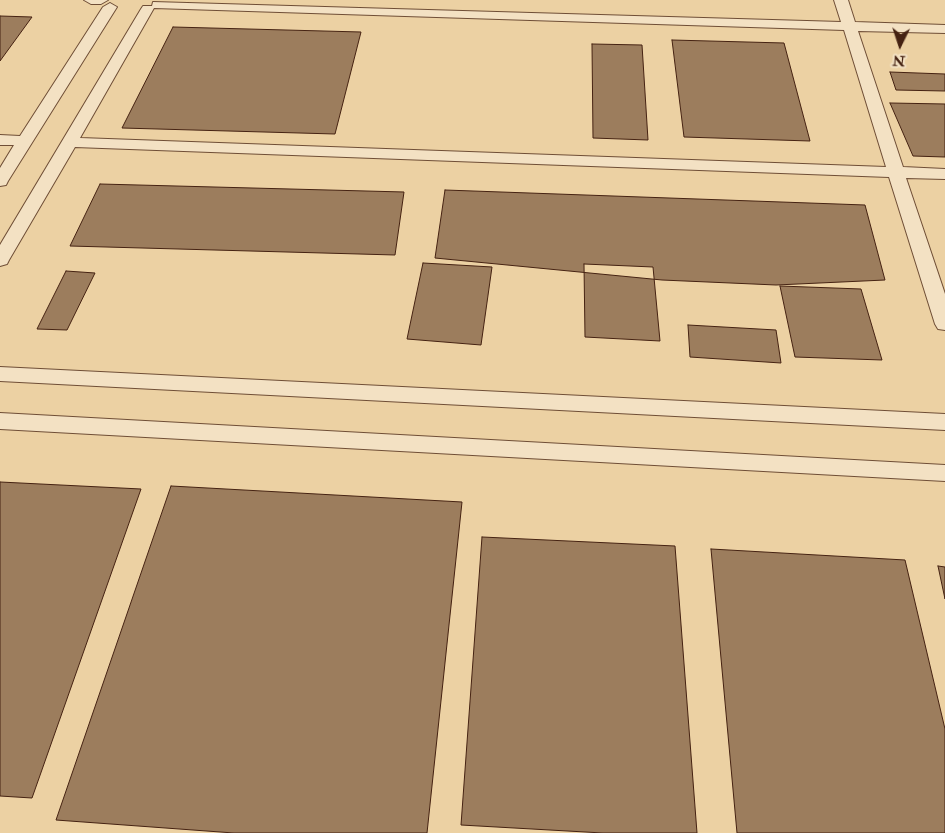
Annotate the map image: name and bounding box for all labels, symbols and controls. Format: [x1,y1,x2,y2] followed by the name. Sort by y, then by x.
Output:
[875,20,925,70] north arrow
[892,52,906,69] text: N

